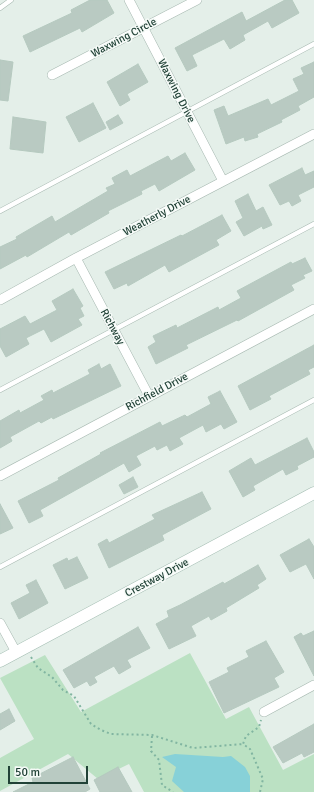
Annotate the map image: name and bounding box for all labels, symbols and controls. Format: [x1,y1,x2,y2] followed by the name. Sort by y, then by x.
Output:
[89,15,159,61] street label: Waxwing Circle
[154,57,198,125] street label: Waxwing Drive
[121,193,193,239] street label: Weatherly Drive
[97,307,127,347] street label: Richway
[124,370,190,414] street label: Richfield Drive
[123,556,191,600] street label: Crestway Drive
[10,758,90,784] scale bar
[15,765,40,780] text: 50 m

